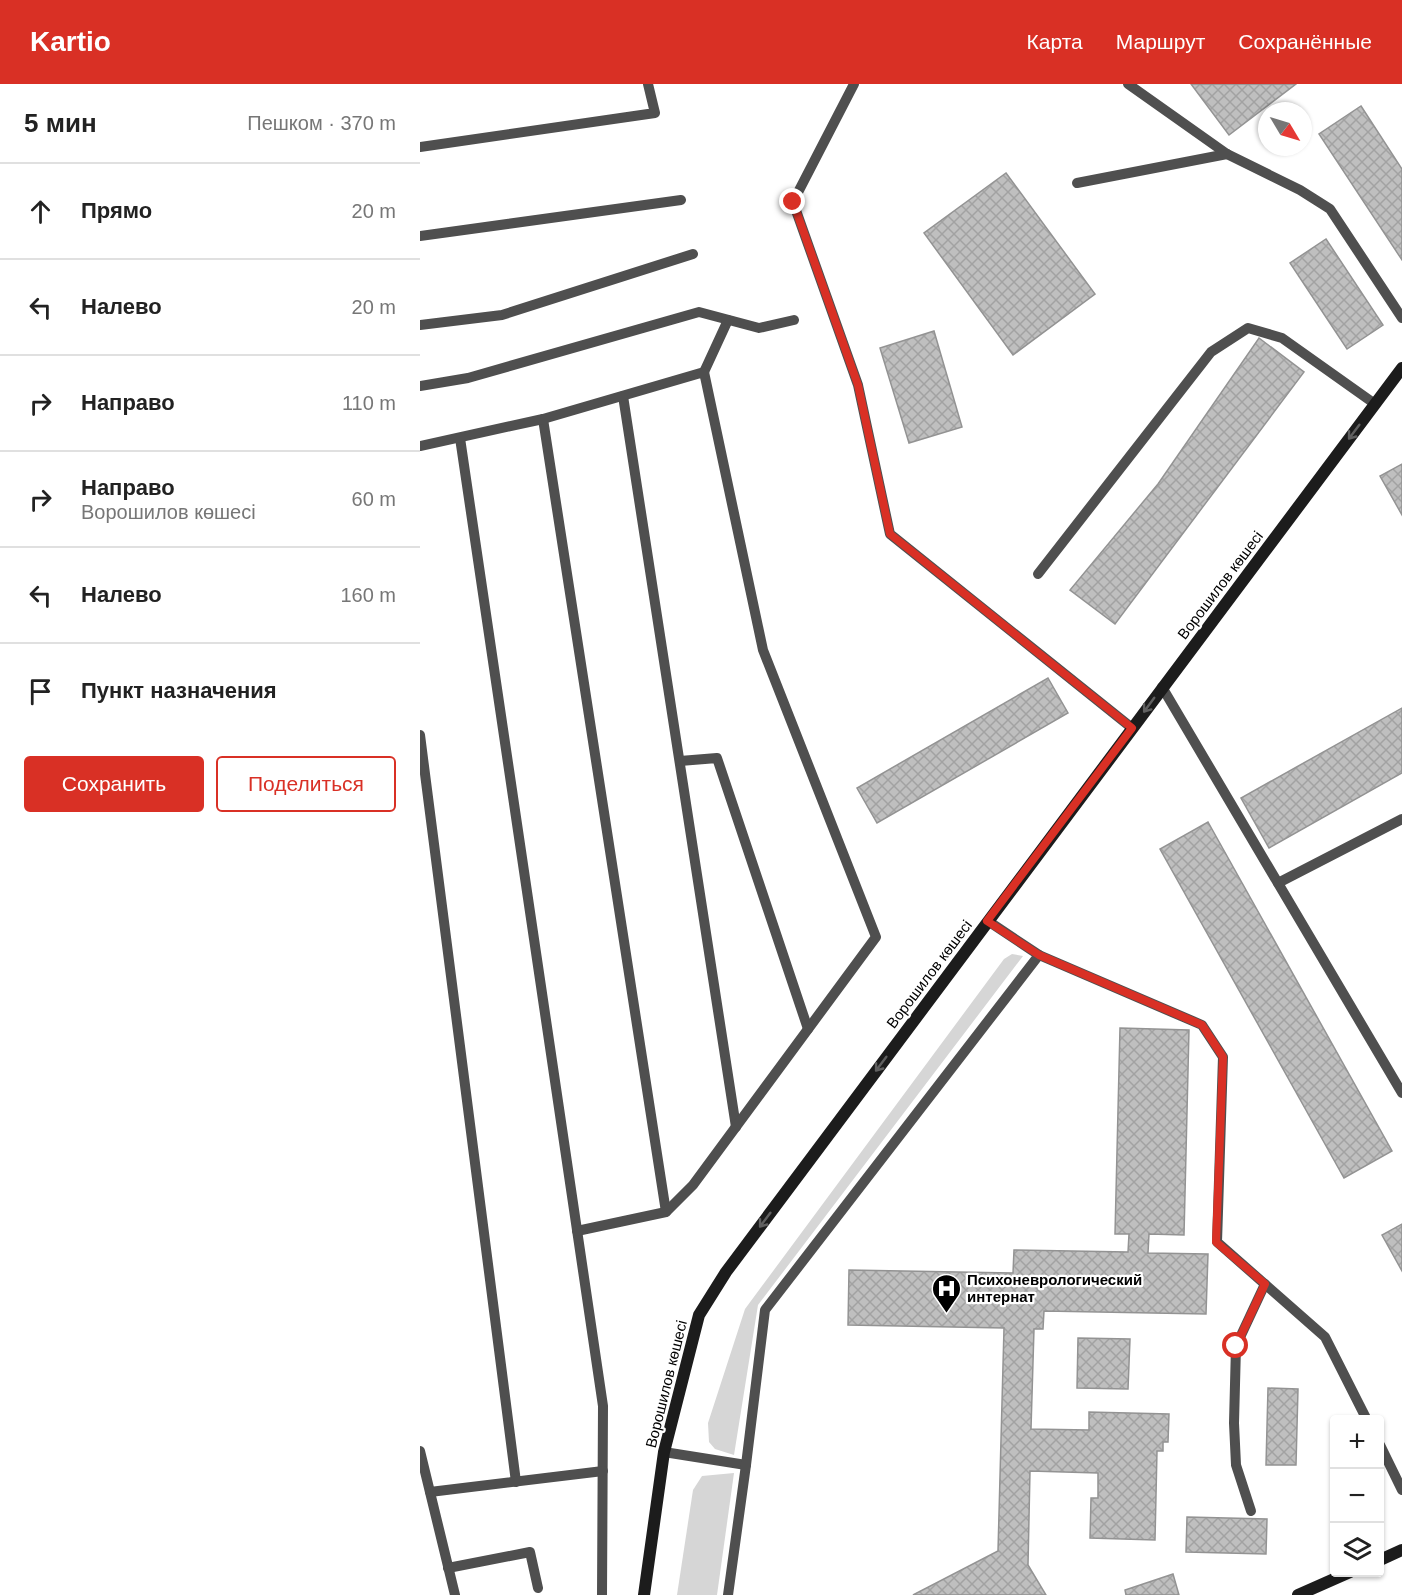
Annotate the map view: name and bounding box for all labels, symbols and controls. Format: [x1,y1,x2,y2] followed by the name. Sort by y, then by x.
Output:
[30,26,111,57] text: Kartio
[1027,30,1083,53] text: Карта
[1116,30,1205,53] text: Маршрут
[1238,30,1372,53] text: Сохранённые
[1258,102,1312,156] north arrow
[24,108,97,138] text: 5 мин
[247,112,396,134] text: Пешком · 370 m
[779,188,805,214] route end
[24,195,57,228] icon: ahead
[81,198,152,223] text: Прямо
[352,200,396,222] text: 20 m
[24,291,57,324] icon: left
[81,294,162,319] text: Налево
[352,296,396,318] text: 20 m
[24,387,57,420] icon: right
[81,390,175,415] text: Направо
[342,392,396,414] text: 110 m
[1348,423,1360,439] one-way arrow
[81,475,175,500] text: Направо
[24,483,57,516] icon: right
[352,488,396,510] text: 60 m
[81,501,256,523] text: Ворошилов көшесі
[1174,528,1266,642] street label: Ворошилов көшесі
[24,579,57,612] icon: left
[81,582,162,607] text: Налево
[340,584,396,606] text: 160 m
[24,675,57,708] icon: arrive
[81,678,277,703] text: Пункт назначения
[1143,697,1155,713] one-way arrow
[24,756,204,812] button: Сохранить
[216,756,396,812] button: Поделиться
[883,917,975,1031] street label: Ворошилов көшесі
[875,1055,888,1071] one-way arrow
[759,1212,772,1228] one-way arrow
[967,1271,1142,1305] place label: Психоневрологический интернат
[930,1272,962,1314] hospital icon: Психоневрологический интернат
[642,1318,690,1450] street label: Ворошилов көшесі
[1222,1332,1248,1358] route start
[1330,1415,1384,1577] map controls
[1330,1415,1384,1469] button: +
[1330,1469,1384,1523] button: −
[1330,1523,1384,1577] button: layers

